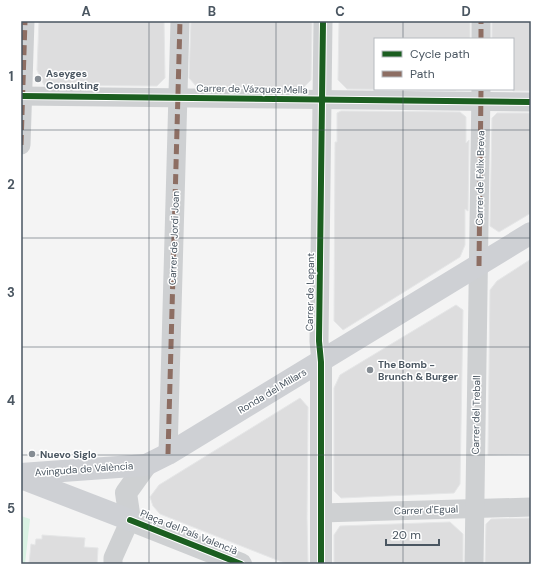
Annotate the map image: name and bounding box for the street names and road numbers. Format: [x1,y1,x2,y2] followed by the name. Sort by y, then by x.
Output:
[196,82,308,96] street label: Carrer de Vázquez Mella
[473,130,487,226] street label: Carrer de Fèlix Breva
[166,190,182,285] street label: Carrer de Jordi Joan
[303,253,317,331] street label: Carrer de Lepant
[235,365,309,417] street label: Ronda del Millars
[469,375,483,455] street label: Carrer del Treball
[34,459,134,479] street label: Avinguda de València
[394,502,458,518] street label: Carrer d'Egual
[138,507,240,557] street label: Plaça del País Valencià

